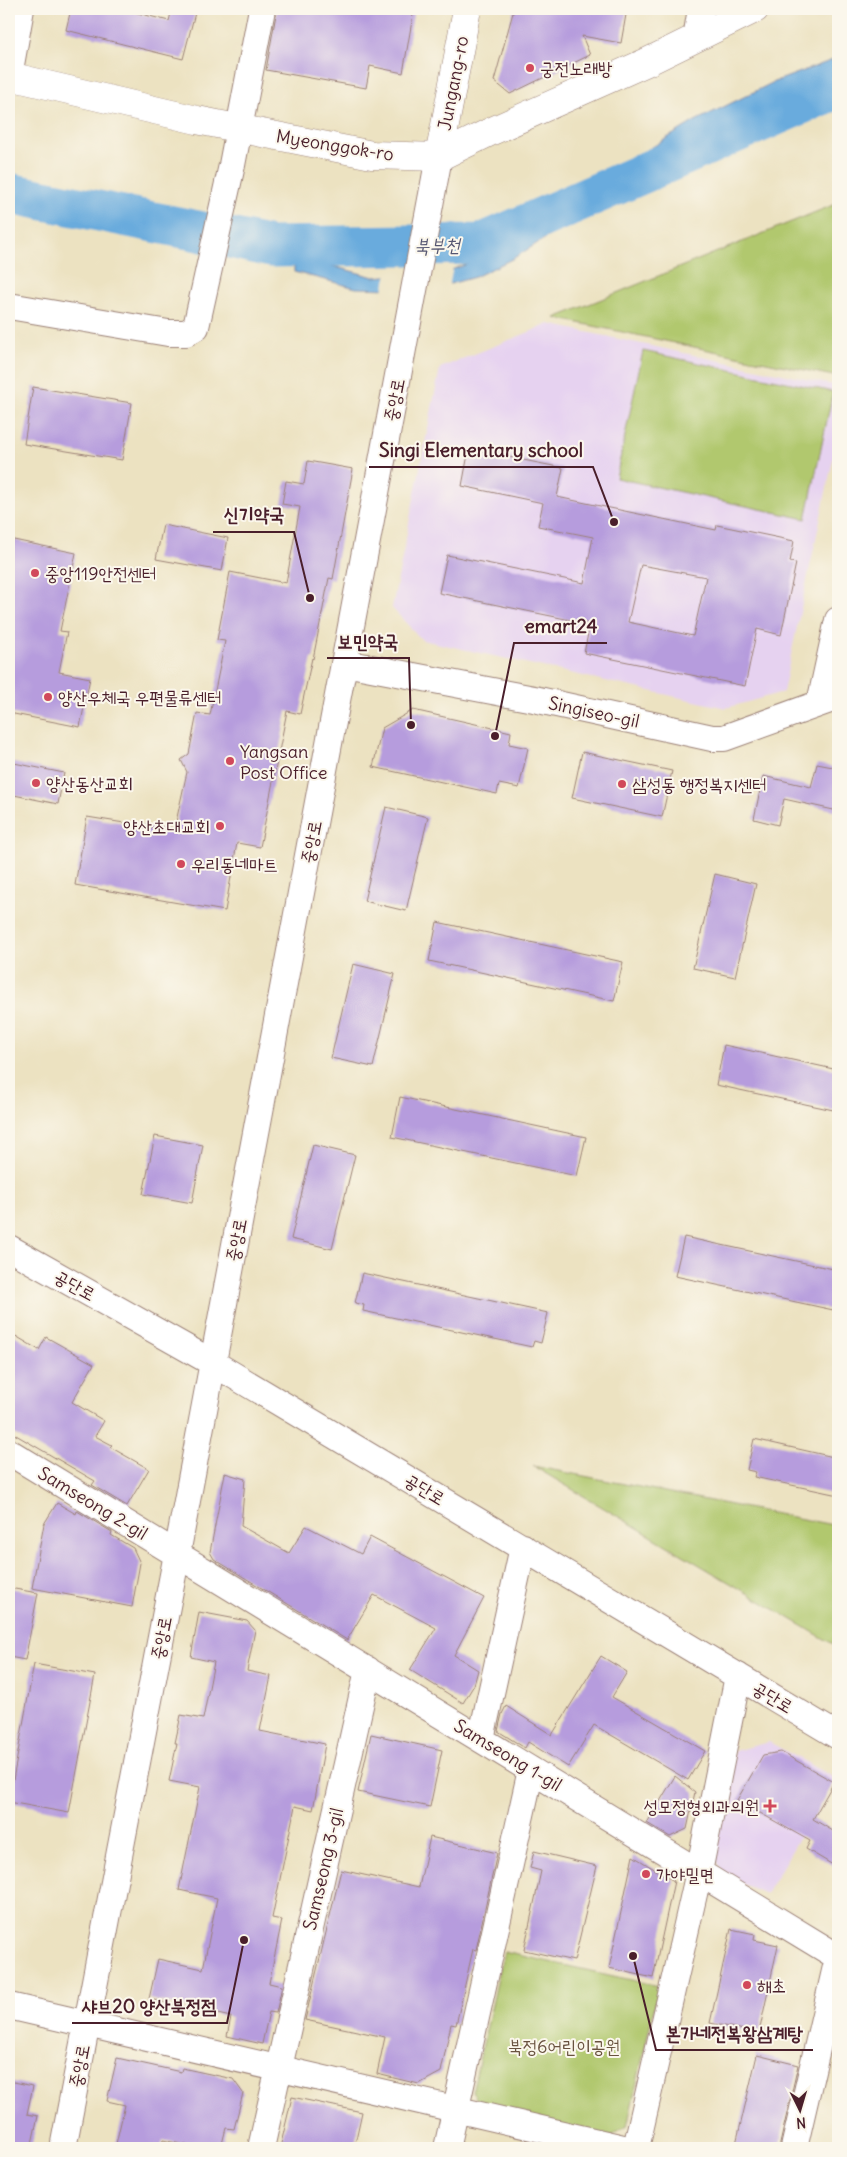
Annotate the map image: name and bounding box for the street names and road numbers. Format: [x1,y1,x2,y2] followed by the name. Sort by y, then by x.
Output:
[433,34,473,132] street label: Jungang-ro
[274,124,396,166] street label: Myeonggok-ro
[379,376,409,424] street label: 중앙로
[546,691,642,733] street label: Singiseo-gil
[296,818,326,866] street label: 중앙로
[221,1216,251,1264] street label: 중앙로
[50,1264,100,1306] street label: 공단로
[34,1461,152,1545] street label: Samseong 2-gil
[400,1468,450,1510] street label: 공단로
[146,1614,176,1662] street label: 중앙로
[748,1676,798,1718] street label: 공단로
[450,1714,566,1796] street label: Samseong 1-gil
[298,1806,348,1932] street label: Samseong 3-gil
[64,2042,94,2090] street label: 중앙로

